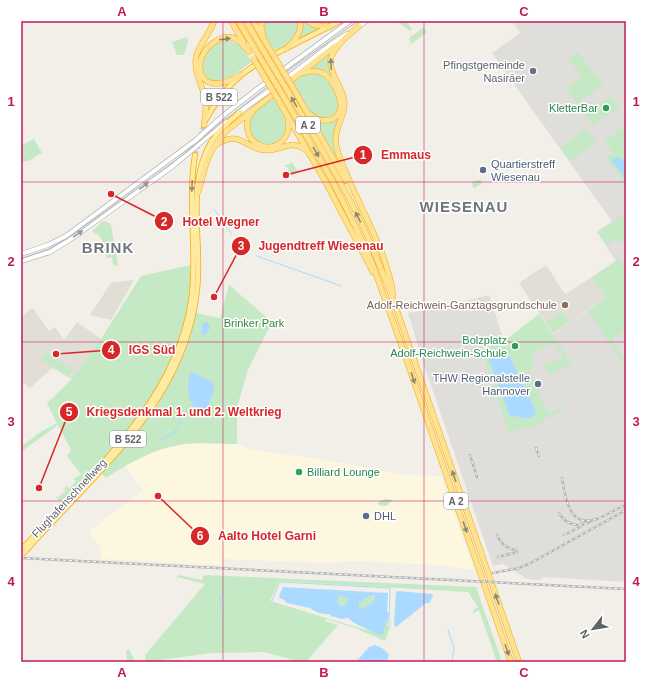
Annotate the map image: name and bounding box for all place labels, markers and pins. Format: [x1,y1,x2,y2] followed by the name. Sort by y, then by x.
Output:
[443,59,525,84] place label: Pfingstgemeinde Nasiräer
[528,66,538,76] marker: Pfingstgemeinde Nasiräer
[549,102,598,114] place label: KletterBar
[601,103,611,113] marker: KletterBar
[353,143,439,167] callout: Emmaus
[491,158,556,183] place label: Quartierstreff Wiesenau
[478,165,488,175] marker: Quartierstreff Wiesenau
[154,209,267,233] callout: Hotel Wegner
[231,234,392,258] callout: Jugendtreff Wiesenau
[367,299,557,311] place label: Adolf-Reichwein-Ganztagsgrundschule
[560,300,570,310] marker: Adolf-Reichwein-Ganztagsgrundschule
[390,334,507,359] place label: Bolzplatz Adolf-Reichwein-Schule
[101,338,184,362] callout: IGS Süd
[510,341,520,351] marker: Bolzplatz Adolf-Reichwein-Schule
[433,372,530,397] place label: THW Regionalstelle Hannover
[533,379,543,389] marker: THW Regionalstelle Hannover
[59,400,290,424] callout: Kriegsdenkmal 1. und 2. Weltkrieg
[307,466,380,478] place label: Billiard Lounge
[294,467,304,477] marker: Billiard Lounge
[374,510,396,522] place label: DHL
[361,511,371,521] marker: DHL
[190,524,324,548] callout: Aalto Hotel Garni

